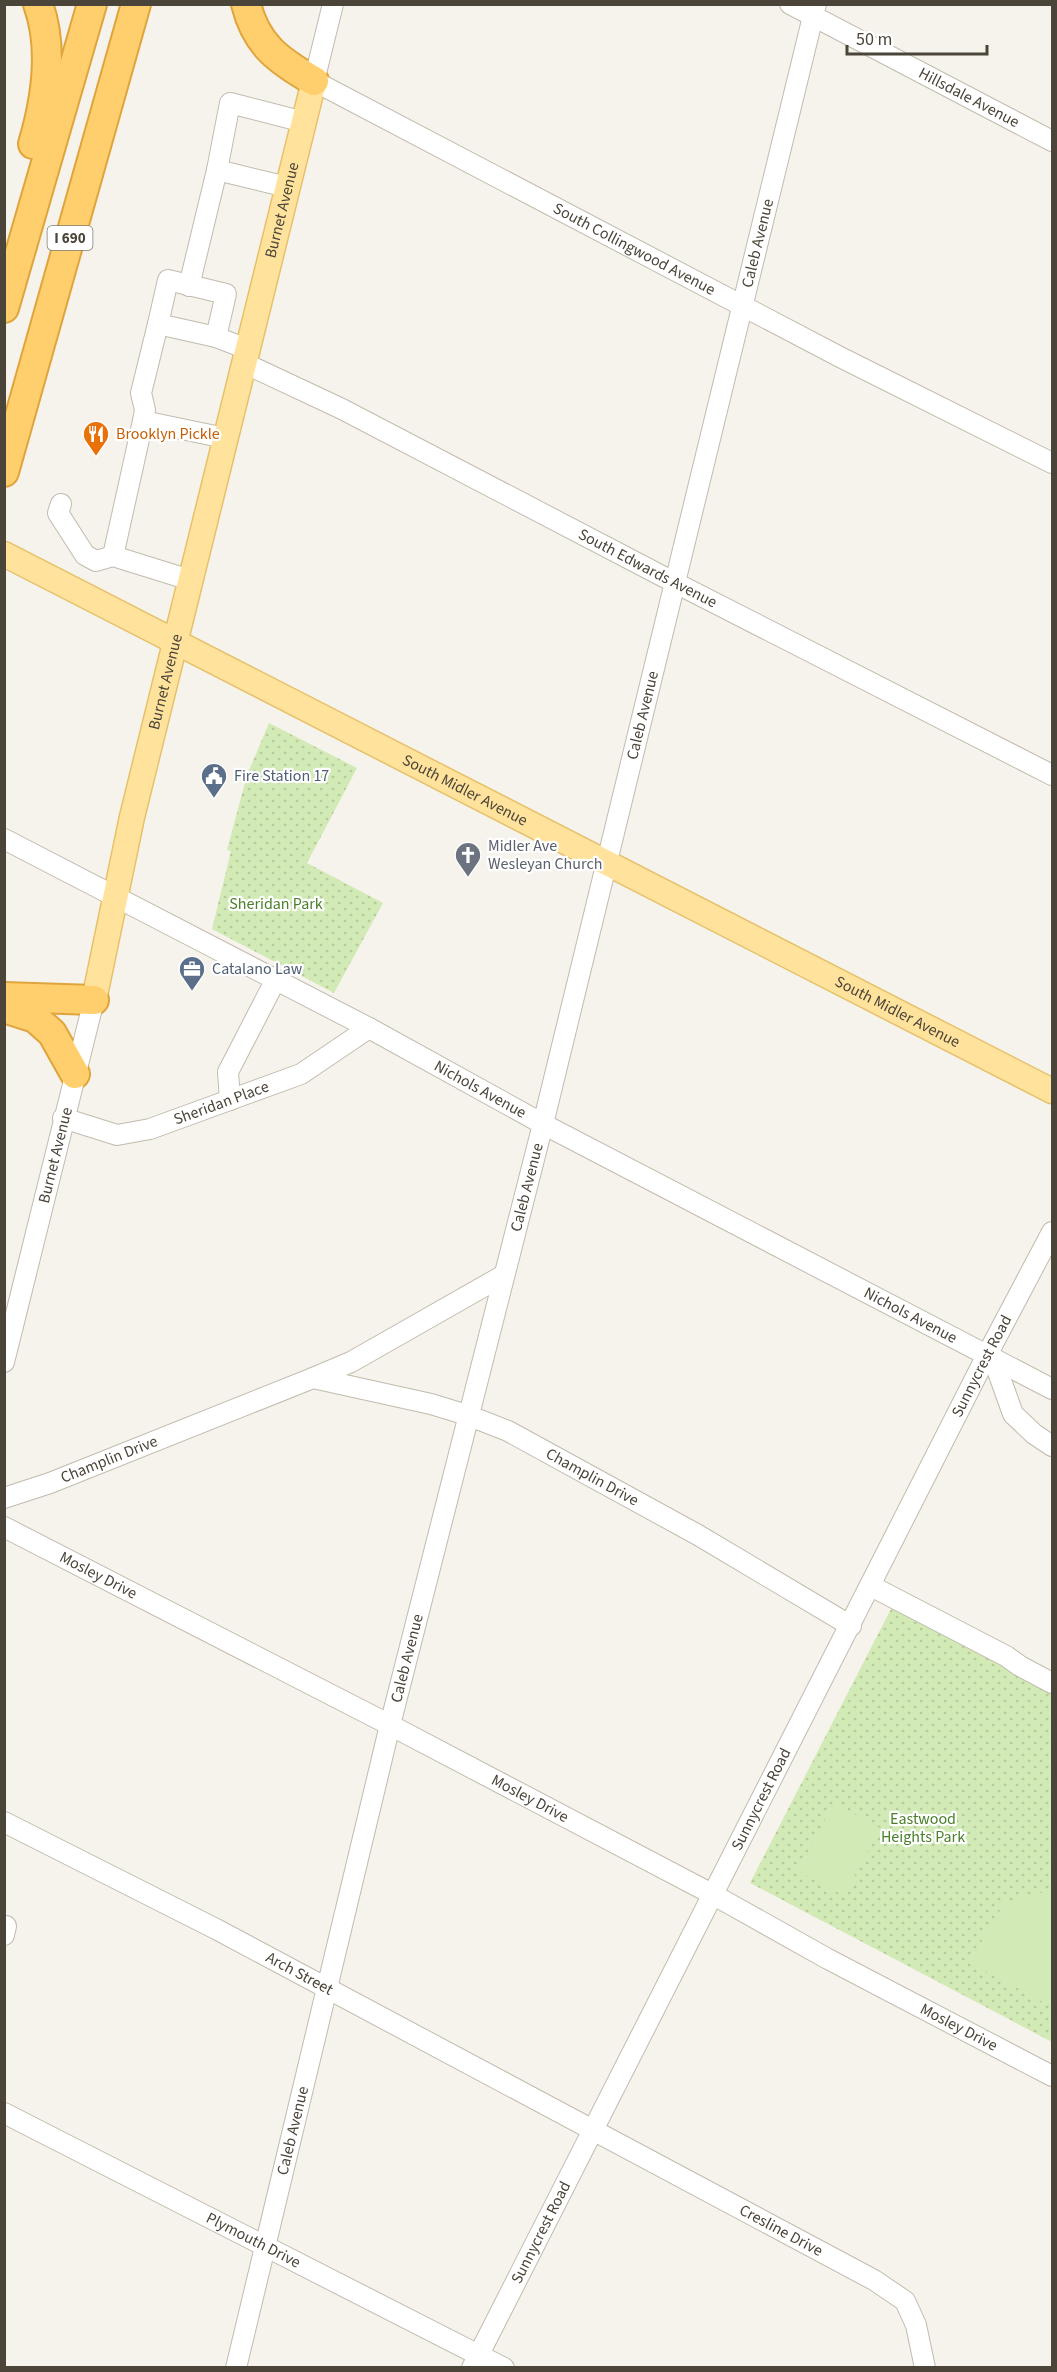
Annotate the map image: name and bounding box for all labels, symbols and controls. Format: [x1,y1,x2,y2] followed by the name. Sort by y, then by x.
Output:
[847,18,986,56] scale bar
[856,27,892,52] text: 50 m
[915,62,1023,133] street label: Hillsdale Avenue
[260,160,305,261] street label: Burnet Avenue
[736,196,779,290] street label: Caleb Avenue
[549,197,719,301] street label: South Collingwood Avenue
[48,226,92,250] road number: I 690
[81,419,111,457] restaurant icon: Brooklyn Pickle
[116,423,220,445] place label: Brooklyn Pickle
[575,523,721,613] street label: South Edwards Avenue
[143,632,188,732] street label: Burnet Avenue
[621,669,664,762] street label: Caleb Avenue
[399,749,531,831] street label: South Midler Avenue
[199,761,229,799] public building icon: Fire Station 17
[234,765,329,787] place label: Fire Station 17
[488,835,602,875] place label: Midler Ave Wesleyan Church
[453,840,483,878] church icon: Midler Ave Wesleyan Church
[229,893,323,915] park label: Sheridan Park
[177,954,207,992] office icon: Catalano Law
[212,958,303,980] place label: Catalano Law
[831,971,964,1053] street label: South Midler Avenue
[430,1055,530,1124] street label: Nichols Avenue
[171,1076,272,1130] street label: Sheridan Place
[33,1105,78,1206] street label: Burnet Avenue
[505,1141,549,1234] street label: Caleb Avenue
[860,1282,961,1349] street label: Nichols Avenue
[946,1311,1017,1421] street label: Sunnycrest Road
[57,1430,161,1489] street label: Champlin Drive
[542,1443,643,1511] street label: Champlin Drive
[56,1546,141,1604] street label: Mosley Drive
[385,1612,429,1705] street label: Caleb Avenue
[726,1744,796,1854] street label: Sunnycrest Road
[488,1769,573,1828] street label: Mosley Drive
[881,1808,965,1848] park label: Eastwood Heights Park
[262,1946,338,2001] street label: Arch Street
[916,1998,1001,2057] street label: Mosley Drive
[272,2084,314,2177] street label: Caleb Avenue
[506,2177,576,2288] street label: Sunnycrest Road
[735,2199,827,2262] street label: Cresline Drive
[202,2207,305,2274] street label: Plymouth Drive

